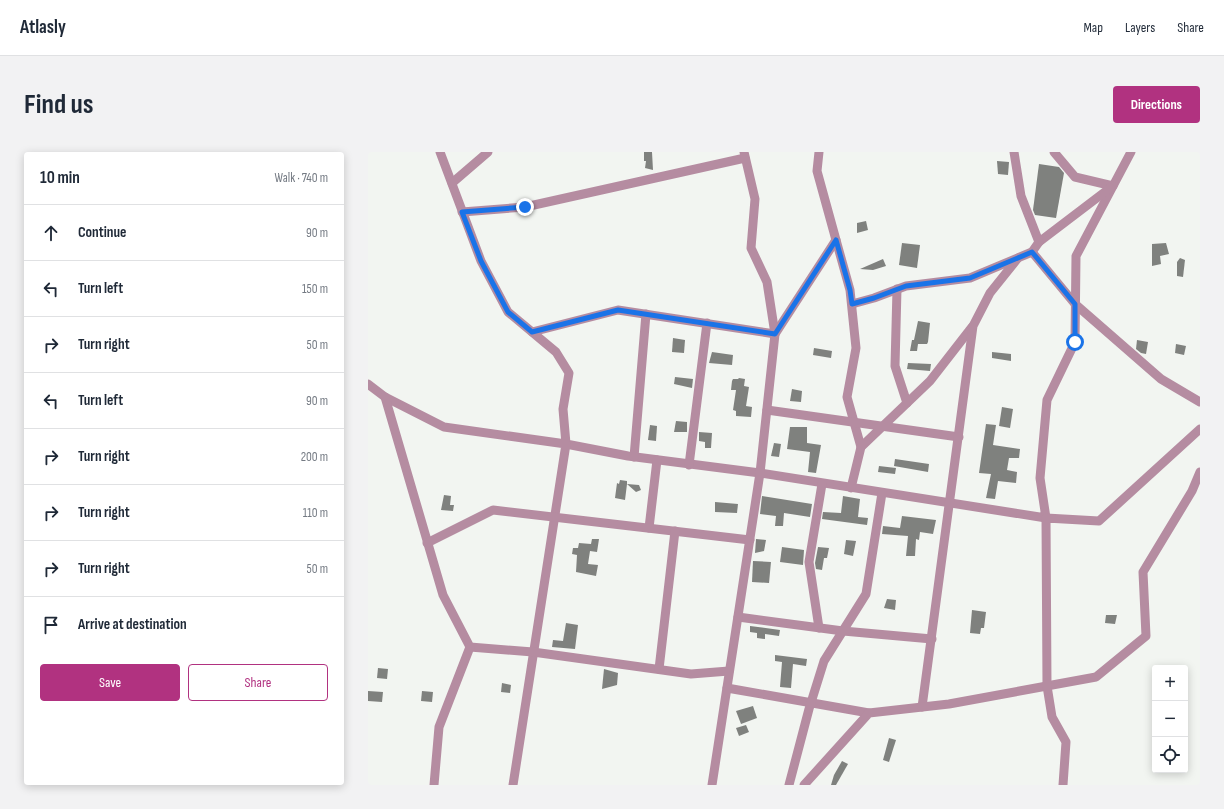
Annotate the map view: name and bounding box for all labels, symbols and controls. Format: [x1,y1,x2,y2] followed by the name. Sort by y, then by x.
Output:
[20,16,66,39] text: Atlasly
[1083,19,1103,36] text: Map
[1125,19,1155,36] text: Layers
[1177,19,1204,36] text: Share
[1113,86,1200,123] button: Directions
[24,88,93,121] text: Find us
[40,168,80,188] text: 10 min
[275,170,328,186] text: Walk · 740 m
[516,198,534,216] route end
[40,222,62,244] icon: ahead
[78,223,127,242] text: Continue
[306,225,328,241] text: 90 m
[40,278,62,300] icon: left
[78,279,123,298] text: Turn left
[302,281,328,297] text: 150 m
[1066,333,1084,351] route start
[40,334,62,356] icon: right
[78,335,130,354] text: Turn right
[307,337,328,353] text: 50 m
[40,390,62,412] icon: left
[78,391,123,410] text: Turn left
[306,393,328,409] text: 90 m
[40,446,62,468] icon: right
[78,447,130,466] text: Turn right
[301,449,328,465] text: 200 m
[40,502,62,524] icon: right
[78,503,130,522] text: Turn right
[303,505,328,521] text: 110 m
[40,558,62,580] icon: right
[78,559,130,578] text: Turn right
[307,561,328,577] text: 50 m
[40,614,62,636] icon: arrive
[78,615,187,634] text: Arrive at destination
[40,664,180,701] button: Save
[188,664,328,701] button: Share
[1152,665,1188,773] map controls
[1152,665,1188,701] button: +
[1152,701,1188,737] button: −
[1152,737,1188,773] button: locate

